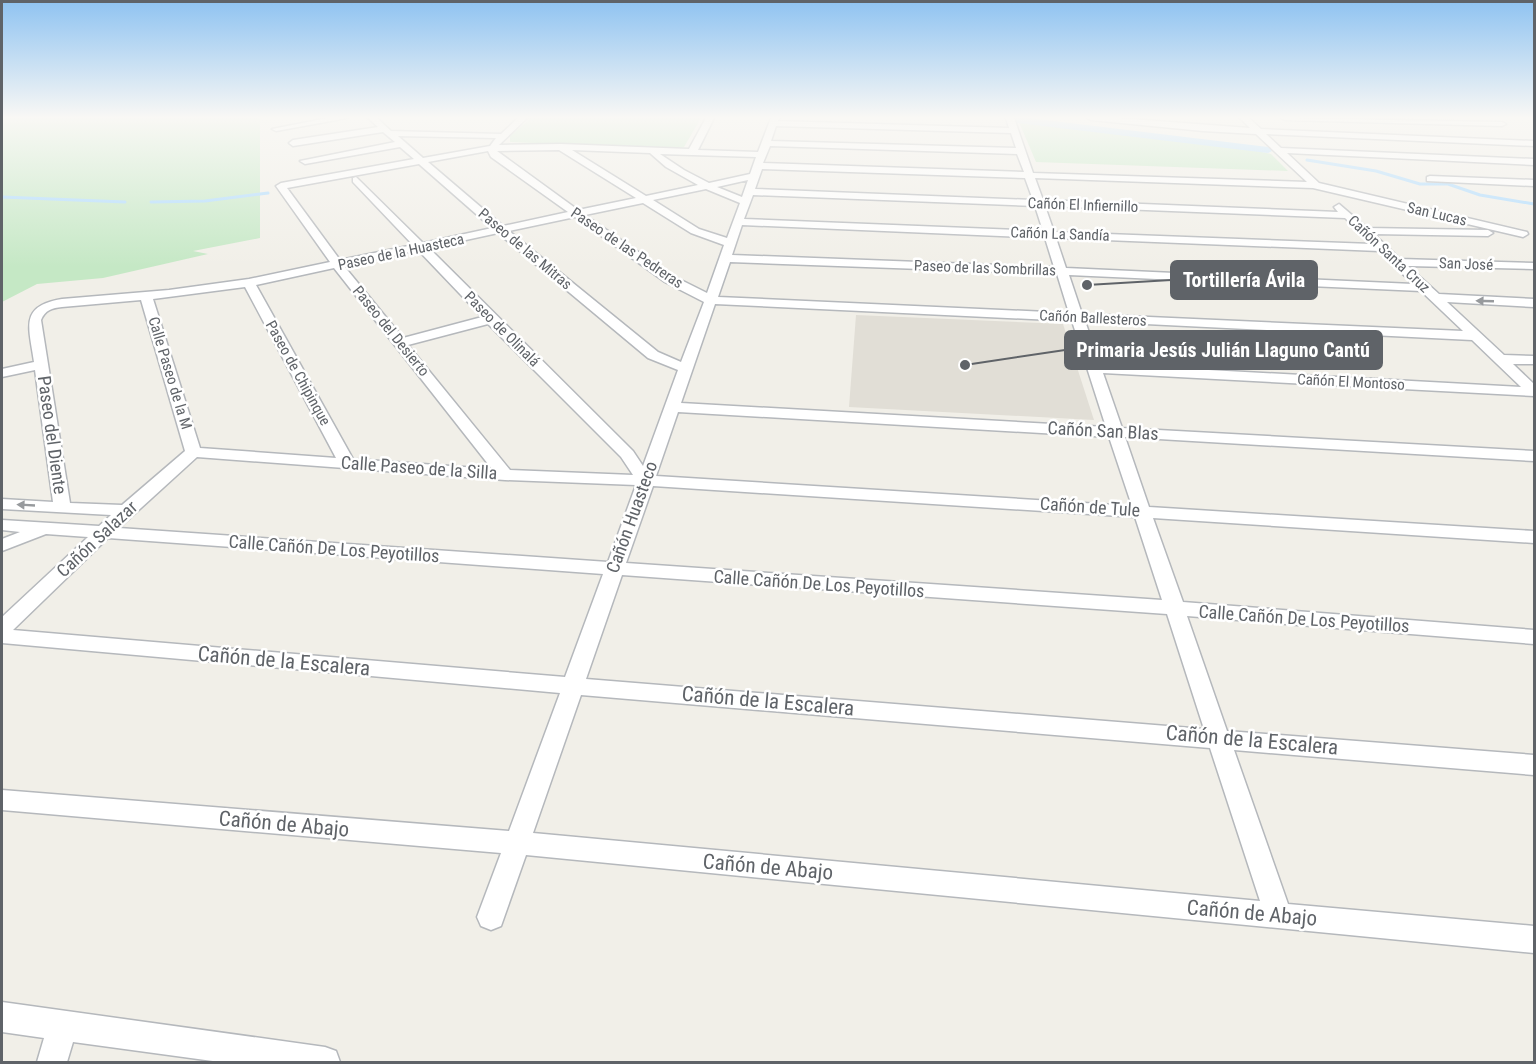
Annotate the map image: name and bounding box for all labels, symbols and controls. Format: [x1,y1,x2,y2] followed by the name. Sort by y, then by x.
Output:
[1027,194,1139,216] street label: Cañón El Infiernillo
[1405,198,1469,230] street label: San Lucas
[567,204,687,292] street label: Paseo de las Pedreras
[475,205,576,293] street label: Paseo de las Mitras
[1344,211,1434,297] street label: Cañón Santa Cruz
[1010,223,1110,245] street label: Cañón La Sandía
[336,230,466,274] street label: Paseo de la Huasteca
[1439,254,1493,274] street label: San José
[914,257,1056,279] street label: Paseo de las Sombrillas
[1171,261,1317,299] callout: Tortillería Ávila
[1183,268,1305,292] text: Tortillería Ávila
[349,282,433,380] street label: Paseo del Desierto
[461,288,543,370] street label: Paseo de Olinalá
[1476,296,1495,305] one-way arrow
[1039,306,1147,330] street label: Cañón Ballesteros
[144,315,196,431] street label: Calle Paseo de la M
[262,317,334,429] street label: Paseo de Chipinque
[1065,331,1382,369] callout: Primaria Jesús Julián Llaguno Cantú
[1076,338,1370,362] text: Primaria Jesús Julián Llaguno Cantú
[1297,370,1405,394] street label: Cañón El Montoso
[34,374,71,495] street label: Paseo del Diente
[1047,417,1159,444] street label: Cañón San Blas
[340,452,498,483] street label: Calle Paseo de la Silla
[602,458,661,576] street label: Cañón Huasteco
[1039,493,1141,520] street label: Cañón de Tule
[52,496,142,581] street label: Cañón Salazar
[16,500,35,510] one-way arrow
[228,531,440,566] street label: Calle Cañón De Los Peyotillos
[713,566,925,601] street label: Calle Cañón De Los Peyotillos
[1198,601,1410,636] street label: Calle Cañón De Los Peyotillos
[197,642,371,680] street label: Cañón de la Escalera
[681,682,855,720] street label: Cañón de la Escalera
[1165,721,1339,759] street label: Cañón de la Escalera
[218,806,350,842] street label: Cañón de Abajo
[702,849,834,885] street label: Cañón de Abajo
[1186,895,1318,931] street label: Cañón de Abajo

